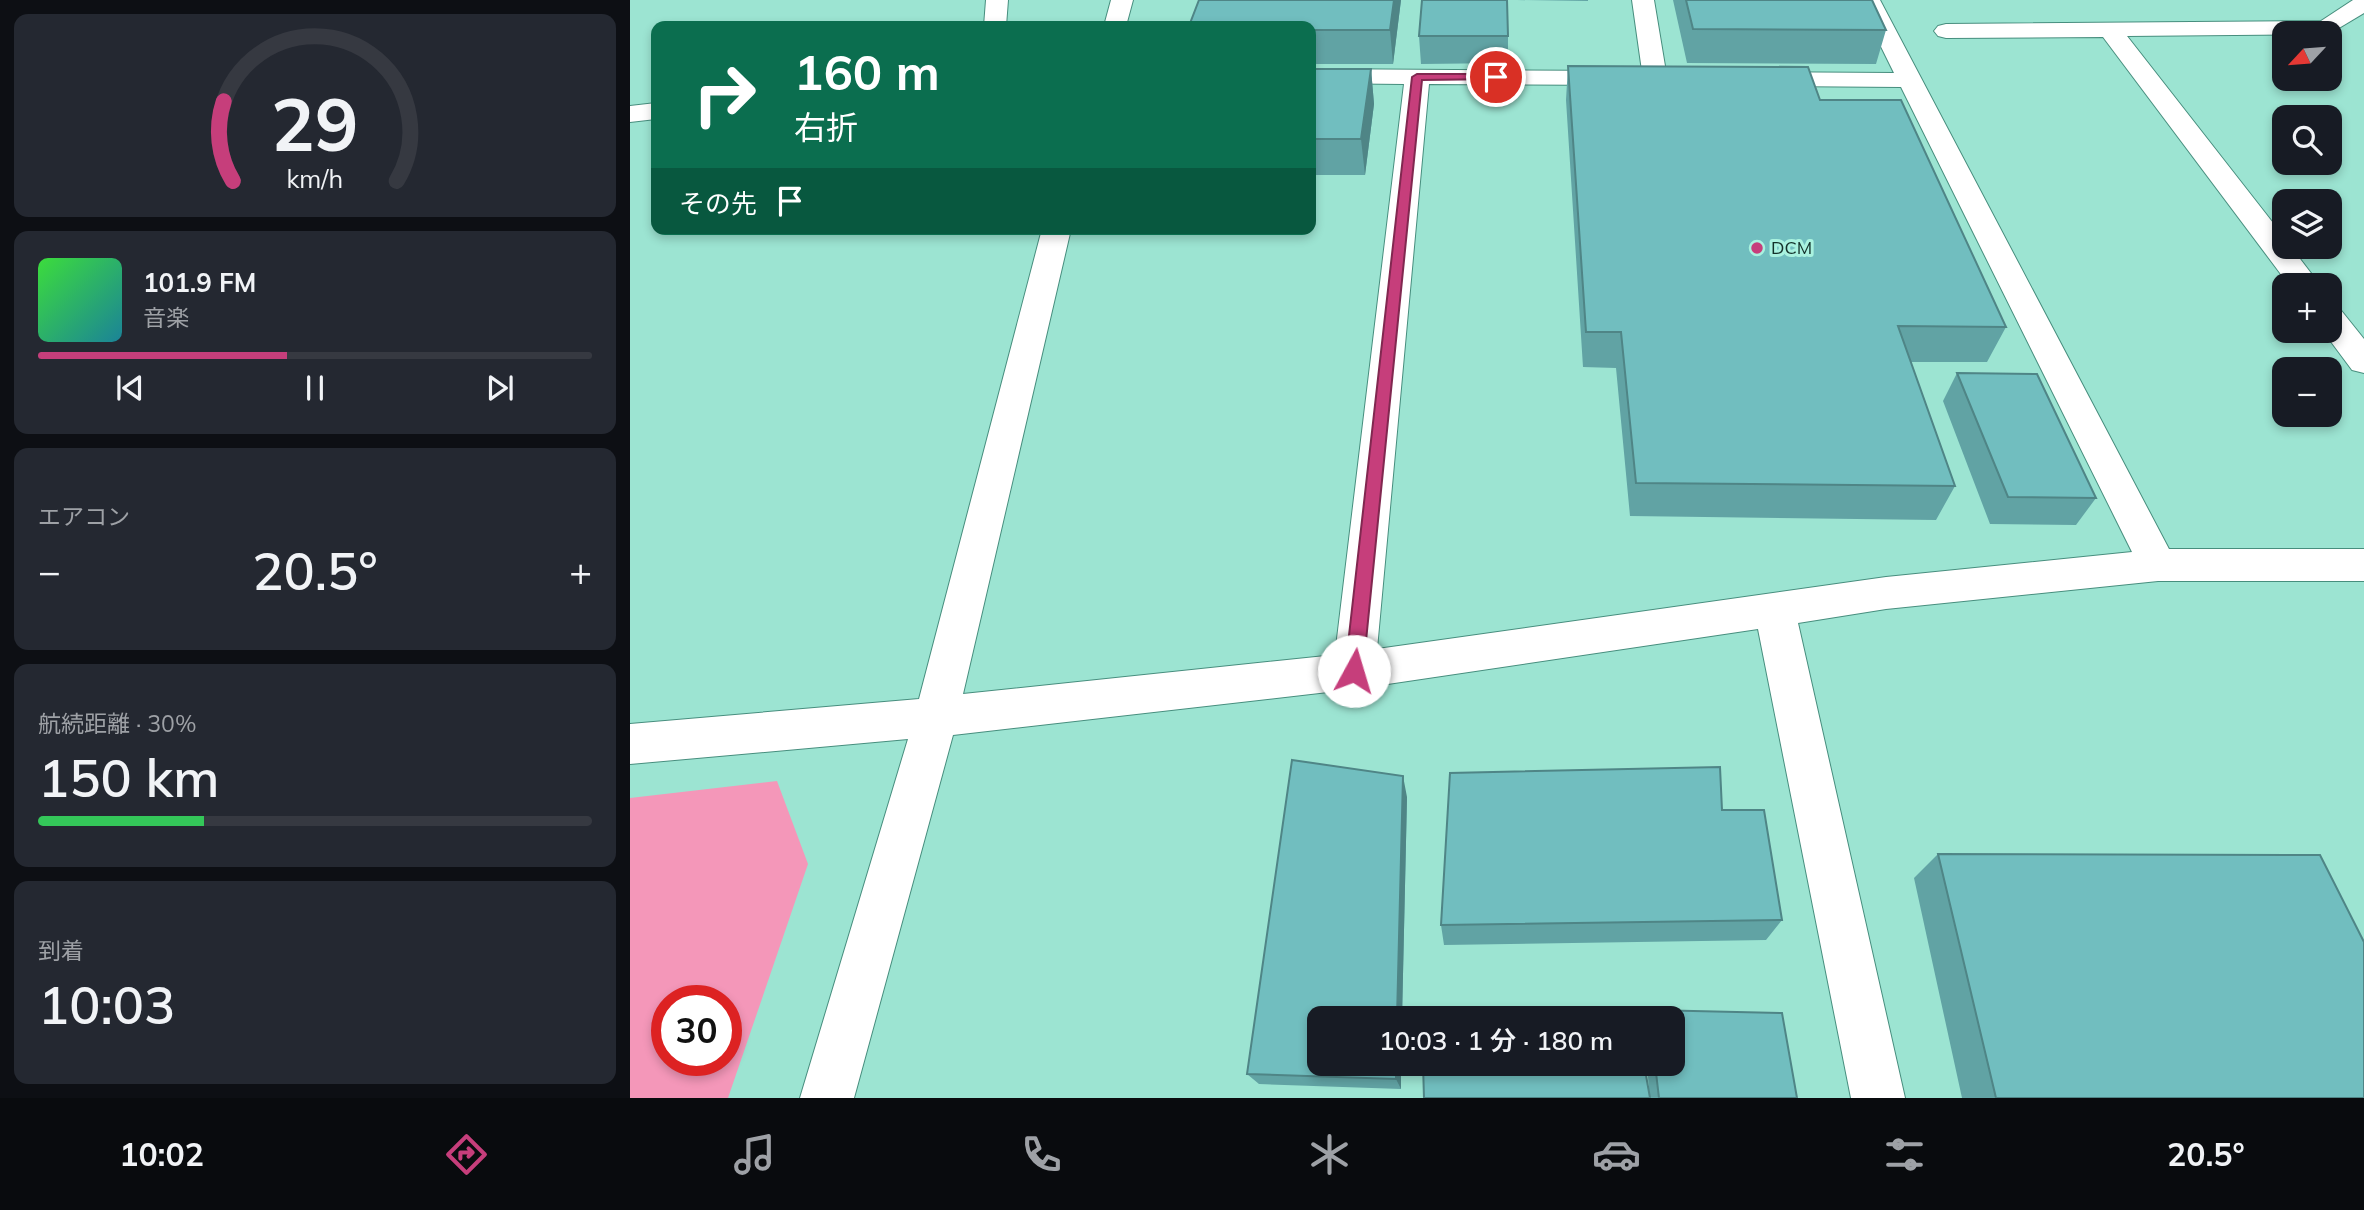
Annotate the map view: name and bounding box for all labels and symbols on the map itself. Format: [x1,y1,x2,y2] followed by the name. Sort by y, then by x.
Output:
[2272,21,2342,91] north arrow
[1466,47,1526,107] pin
[1771,236,1812,259] place label: DCM
[1749,240,1765,256] marker: DCM
[1317,634,1391,708] position arrow
[651,985,742,1076] speed limit sign: 30

